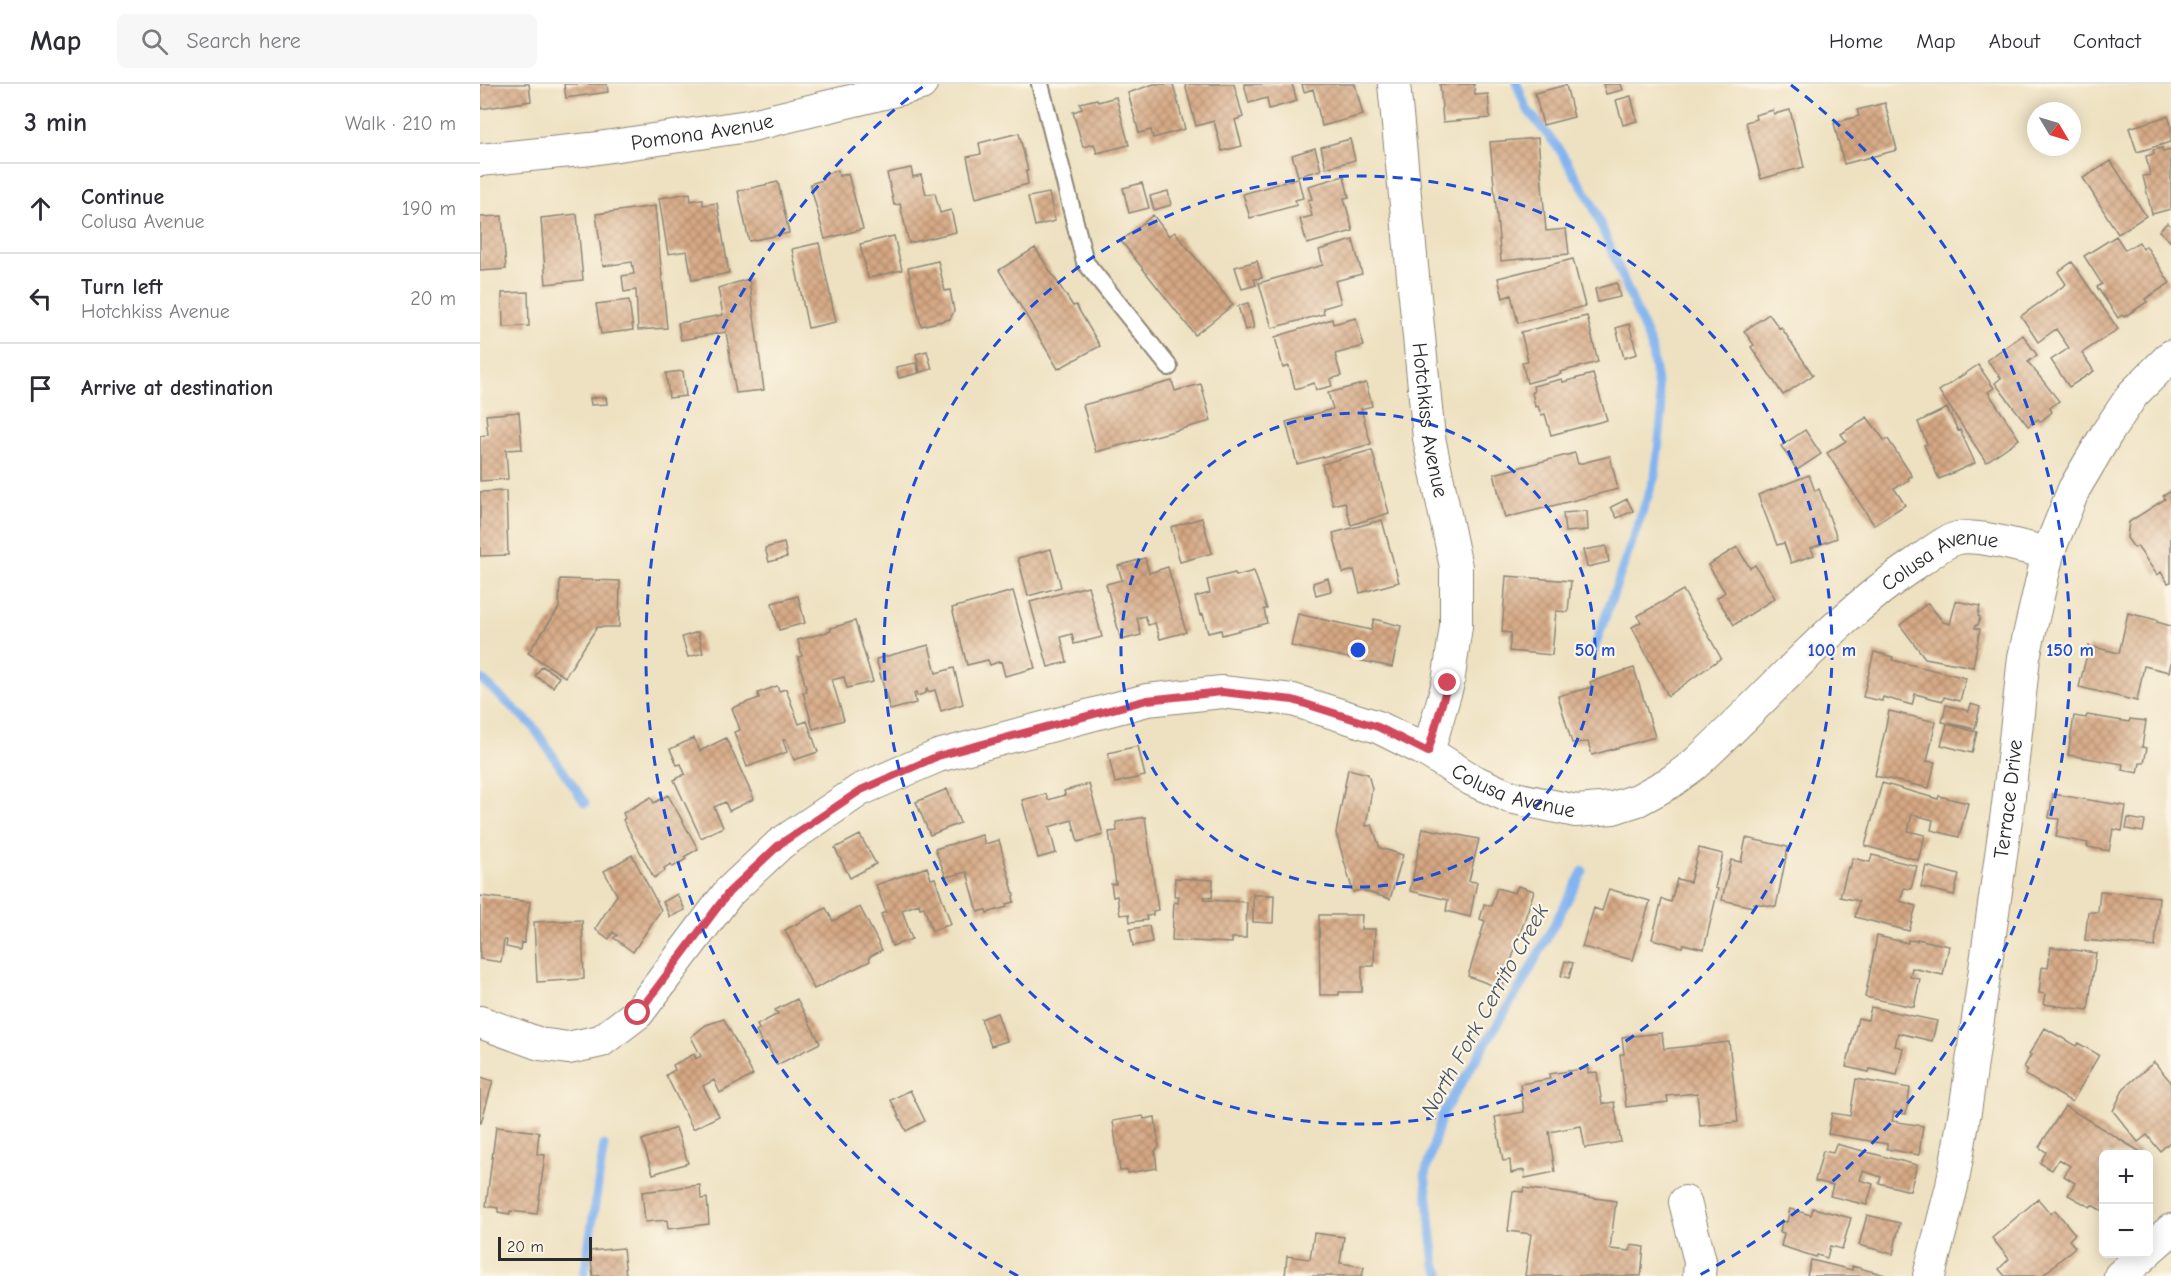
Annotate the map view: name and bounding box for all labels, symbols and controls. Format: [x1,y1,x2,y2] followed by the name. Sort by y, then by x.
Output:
[117,14,537,68] search box
[30,25,81,57] text: Map
[138,25,171,58] icon: search
[186,28,301,54] text: Search here
[1829,29,1883,53] text: Home
[1916,29,1956,53] text: Map
[1989,29,2040,53] text: About
[2073,29,2141,53] text: Contact
[2027,102,2081,156] north arrow
[24,108,87,138] text: 3 min
[629,108,776,155] street label: Pomona Avenue
[345,112,456,135] text: Walk · 210 m
[81,184,164,210] text: Continue
[24,192,57,225] icon: ahead
[402,197,456,220] text: 190 m
[81,210,205,233] text: Colusa Avenue
[81,274,163,300] text: Turn left
[24,282,57,315] icon: left
[410,287,456,310] text: 20 m
[81,300,230,323] text: Hotchkiss Avenue
[1408,341,1453,500] street label: Hotchkiss Avenue
[24,372,57,405] icon: arrive
[81,375,273,401] text: Arrive at destination
[1876,525,2001,596] street label: Colusa Avenue
[1348,640,1368,660] centre of rings
[1575,640,1615,661] text: 50 m
[1808,640,1856,661] text: 100 m
[2046,640,2094,661] text: 150 m
[1434,669,1460,695] route end
[1989,738,2027,860] street label: Terrace Drive
[1447,758,1578,823] street label: Colusa Avenue
[1416,899,1554,1121] water label: North Fork Cerrito Creek
[624,999,650,1025] route start
[2099,1150,2153,1258] map controls
[2099,1150,2153,1204] button: +
[2099,1204,2153,1258] button: −
[498,1234,592,1262] scale bar
[507,1238,544,1256] text: 20 m

